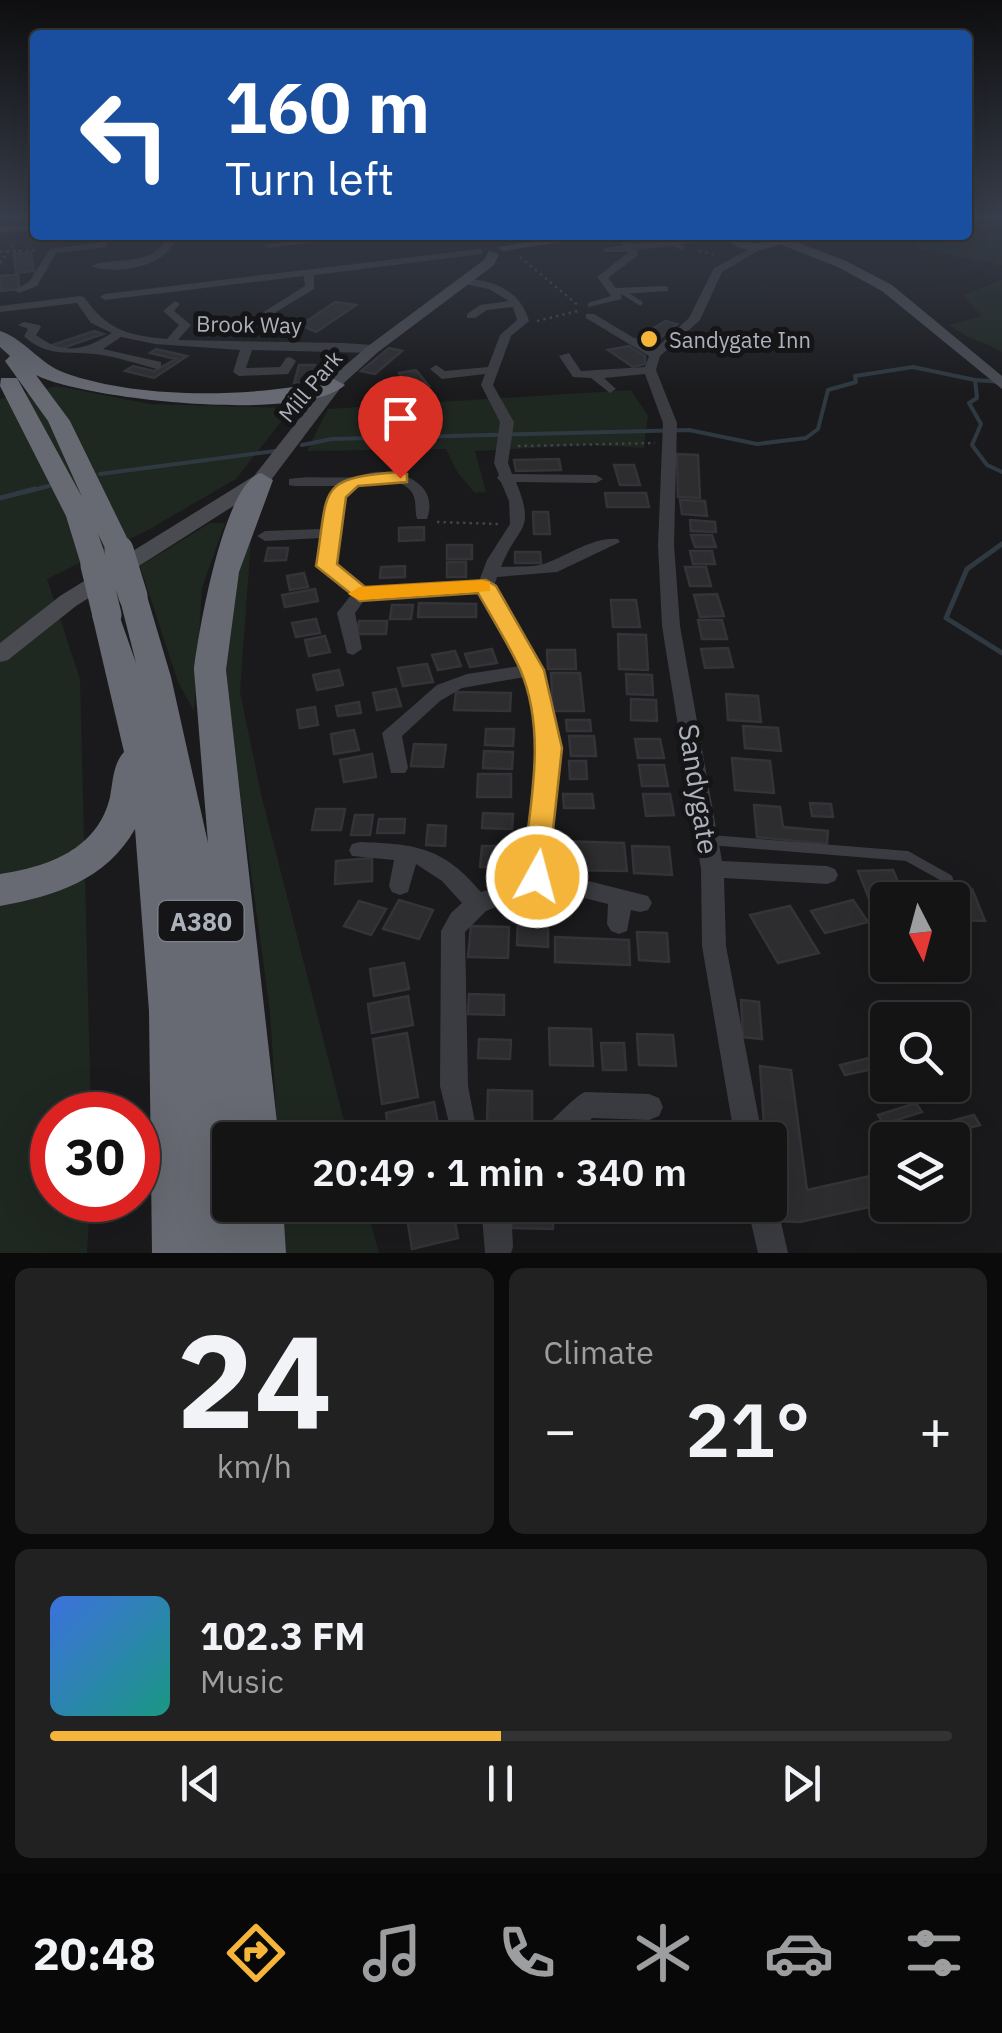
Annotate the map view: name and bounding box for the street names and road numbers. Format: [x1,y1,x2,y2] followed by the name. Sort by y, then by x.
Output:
[196,309,302,339] street label: Brook Way
[272,344,349,428] street label: Mill Park
[670,721,728,857] street label: Sandygate
[158,901,244,941] road number: A380

